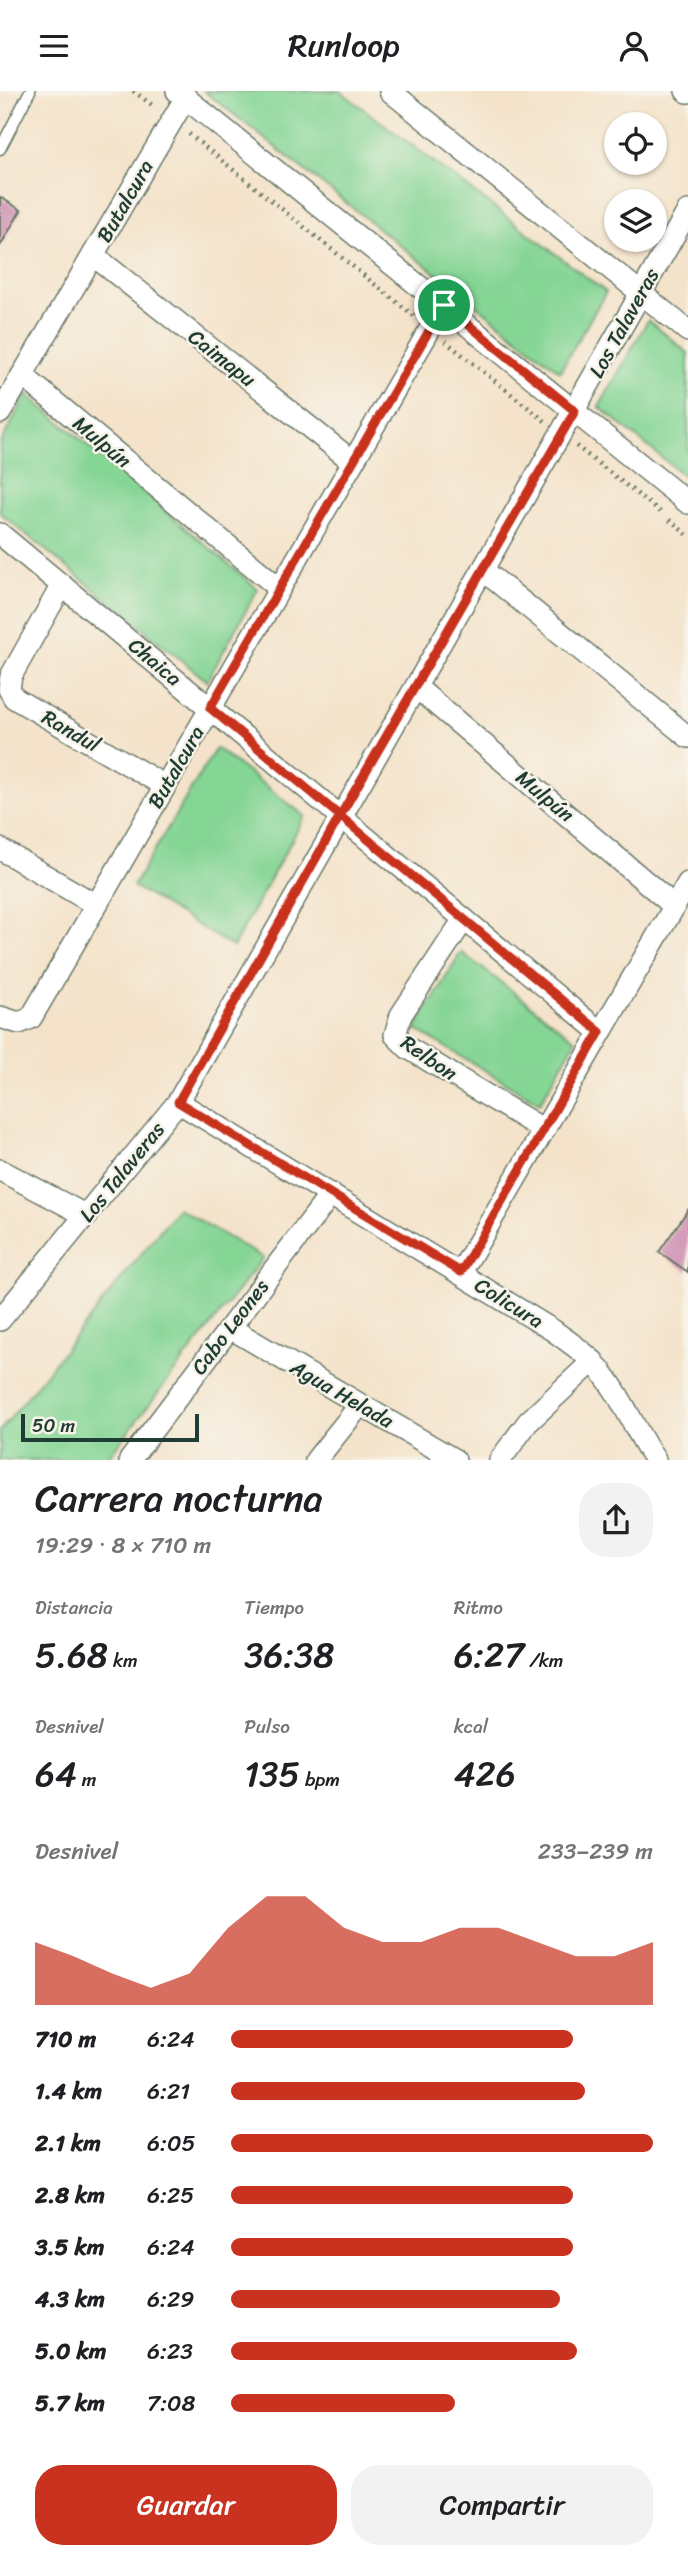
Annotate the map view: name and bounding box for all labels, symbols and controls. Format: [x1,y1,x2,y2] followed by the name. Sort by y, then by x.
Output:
[288,17,400,74] text: Runloop
[35,27,73,65] icon: menu
[615,27,653,65] icon: person
[604,112,667,252] map controls
[604,112,667,175] button: locate
[86,152,164,250] street label: Butalcura
[604,189,667,252] button: layers
[578,260,670,385] street label: Los Talaveras
[414,275,474,335] pin
[425,286,463,324] icon: arrive
[179,319,265,398] street label: Caimapu
[64,406,140,478] street label: Mulpún
[119,628,191,697] street label: Chaica
[34,699,109,764] street label: Randul
[137,718,215,816] street label: Butalcura
[507,760,583,832] street label: Mulpún
[392,1024,466,1092] street label: Relbon
[69,1113,175,1231] street label: Los Talaveras
[467,1267,552,1340] street label: Colicura
[181,1270,279,1383] street label: Cabo Leones
[282,1348,402,1439] street label: Agua Helada
[32,1409,75,1442] text: 50 m
[21,1411,200,1443] scale bar
[35,1465,323,1532] text: Carrera nocturna
[579,1483,653,1557] button: share
[35,1525,211,1566] text: 19:29 · 8 × 710 m
[35,1591,113,1624] text: Distancia
[244,1591,304,1624] text: Tiempo
[454,1591,503,1624] text: Ritmo
[35,1624,108,1686] text: 5.68
[244,1624,334,1686] text: 36:38
[454,1624,524,1686] text: 6:27
[108,1644,138,1677] text: km
[524,1644,563,1677] text: /km
[35,1710,104,1743] text: Desnivel
[244,1710,290,1743] text: Pulso
[454,1710,488,1743] text: kcal
[35,1743,77,1805] text: 64
[244,1743,300,1805] text: 135
[454,1743,516,1805] text: 426
[77,1763,96,1796] text: m
[300,1763,340,1796] text: bpm
[35,1831,118,1872] text: Desnivel
[538,1831,653,1872] text: 233–239 m
[35,2019,96,2060] text: 710 m
[147,2019,195,2060] text: 6:24
[35,2071,102,2112] text: 1.4 km
[147,2071,190,2112] text: 6:21
[35,2123,101,2164] text: 2.1 km
[147,2123,196,2164] text: 6:05
[35,2175,105,2216] text: 2.8 km
[147,2175,194,2216] text: 6:25
[35,2227,104,2268] text: 3.5 km
[147,2227,195,2268] text: 6:24
[35,2279,105,2320] text: 4.3 km
[147,2279,194,2320] text: 6:29
[35,2331,106,2372] text: 5.0 km
[147,2331,193,2372] text: 6:23
[35,2383,105,2424] text: 5.7 km
[147,2383,195,2424] text: 7:08
[35,2465,337,2545] button: Guardar
[351,2465,653,2545] button: Compartir

